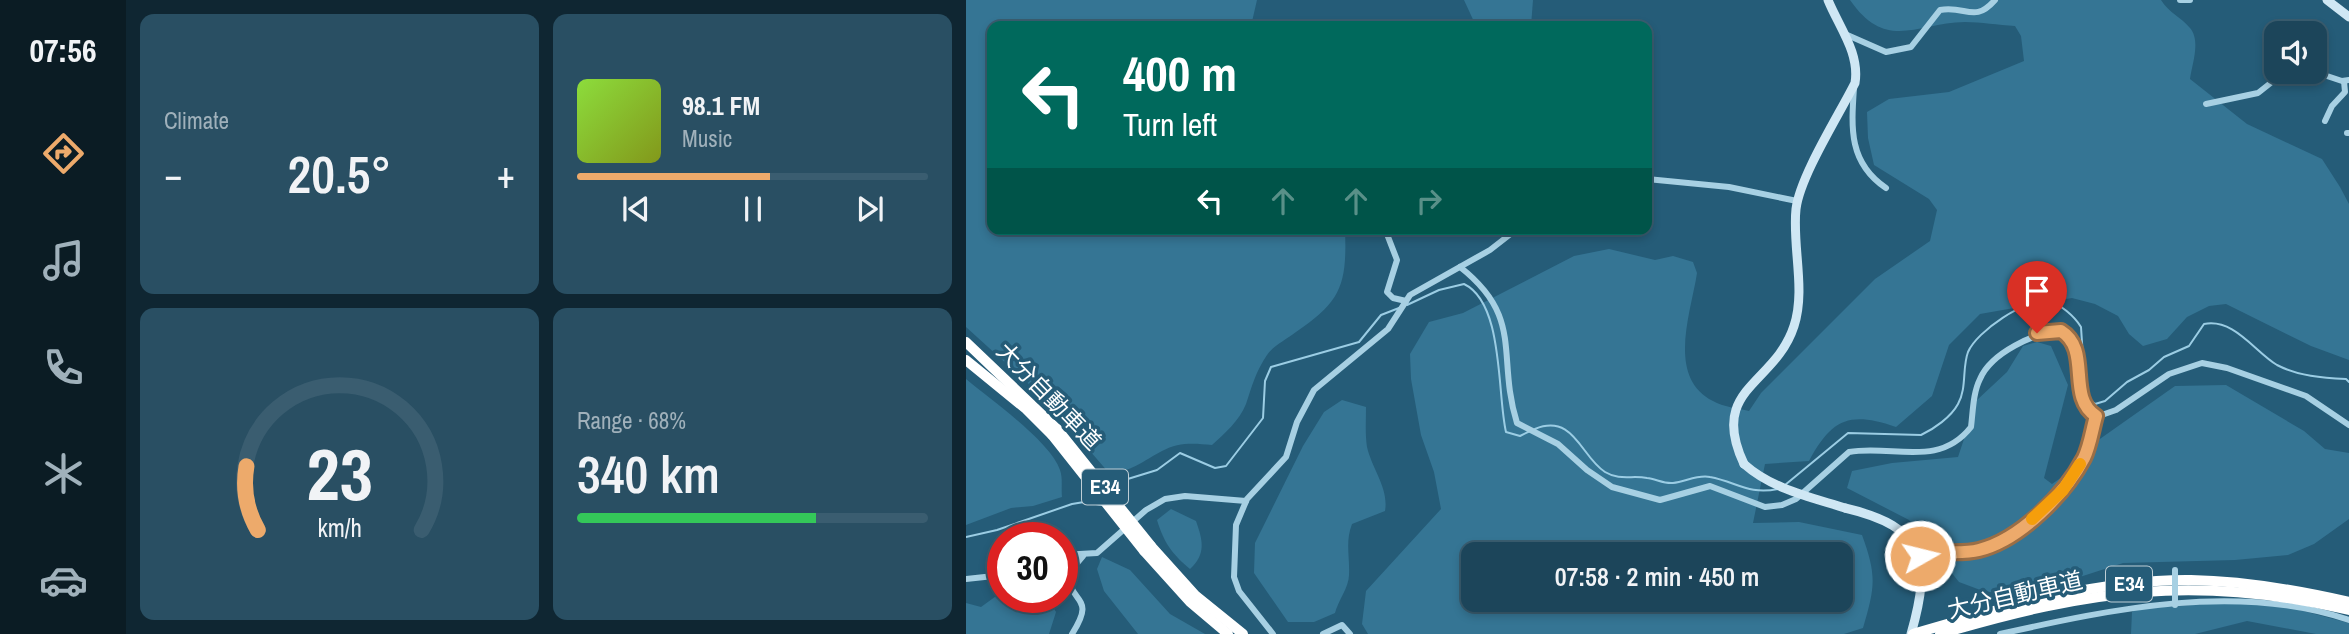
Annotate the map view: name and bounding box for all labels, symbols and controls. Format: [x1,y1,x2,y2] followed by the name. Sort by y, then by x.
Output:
[2264,21,2327,84] map controls
[2264,21,2327,84] button: sound
[29,29,97,72] text: 07:56
[1123,40,1237,106] text: 400 m
[1008,49,1099,140] icon: left
[682,88,760,123] text: 98.1 FM
[1123,103,1217,146] text: Turn left
[164,105,229,136] text: Climate
[682,123,732,154] text: Music
[39,129,88,178] icon: directions
[288,139,391,209] text: 20.5°
[164,149,182,200] text: −
[497,149,515,200] text: +
[1191,182,1229,220] icon: left
[1264,182,1302,220] icon: ahead
[1337,182,1375,220] icon: ahead
[1410,182,1448,220] icon: right
[617,190,655,228] icon: previous
[734,190,772,228] icon: pause
[851,190,889,228] icon: next
[39,236,88,285] icon: music
[2007,261,2067,333] pin
[2018,272,2056,310] icon: arrive
[990,335,1108,456] street label: 大分自動車道
[39,343,88,392] icon: phone
[577,405,686,436] text: Range · 68%
[306,425,373,523] text: 23
[577,439,720,509] text: 340 km
[39,449,88,498] icon: climate
[1082,470,1128,504] road number: E34
[317,511,362,545] text: km/h
[1883,519,1957,593] position arrow
[987,522,1078,613] speed limit sign: 30
[39,556,88,605] icon: car
[1555,559,1759,594] text: 07:58 · 2 min · 450 m
[1944,564,2086,625] street label: 大分自動車道
[2106,566,2152,602] road number: E34

